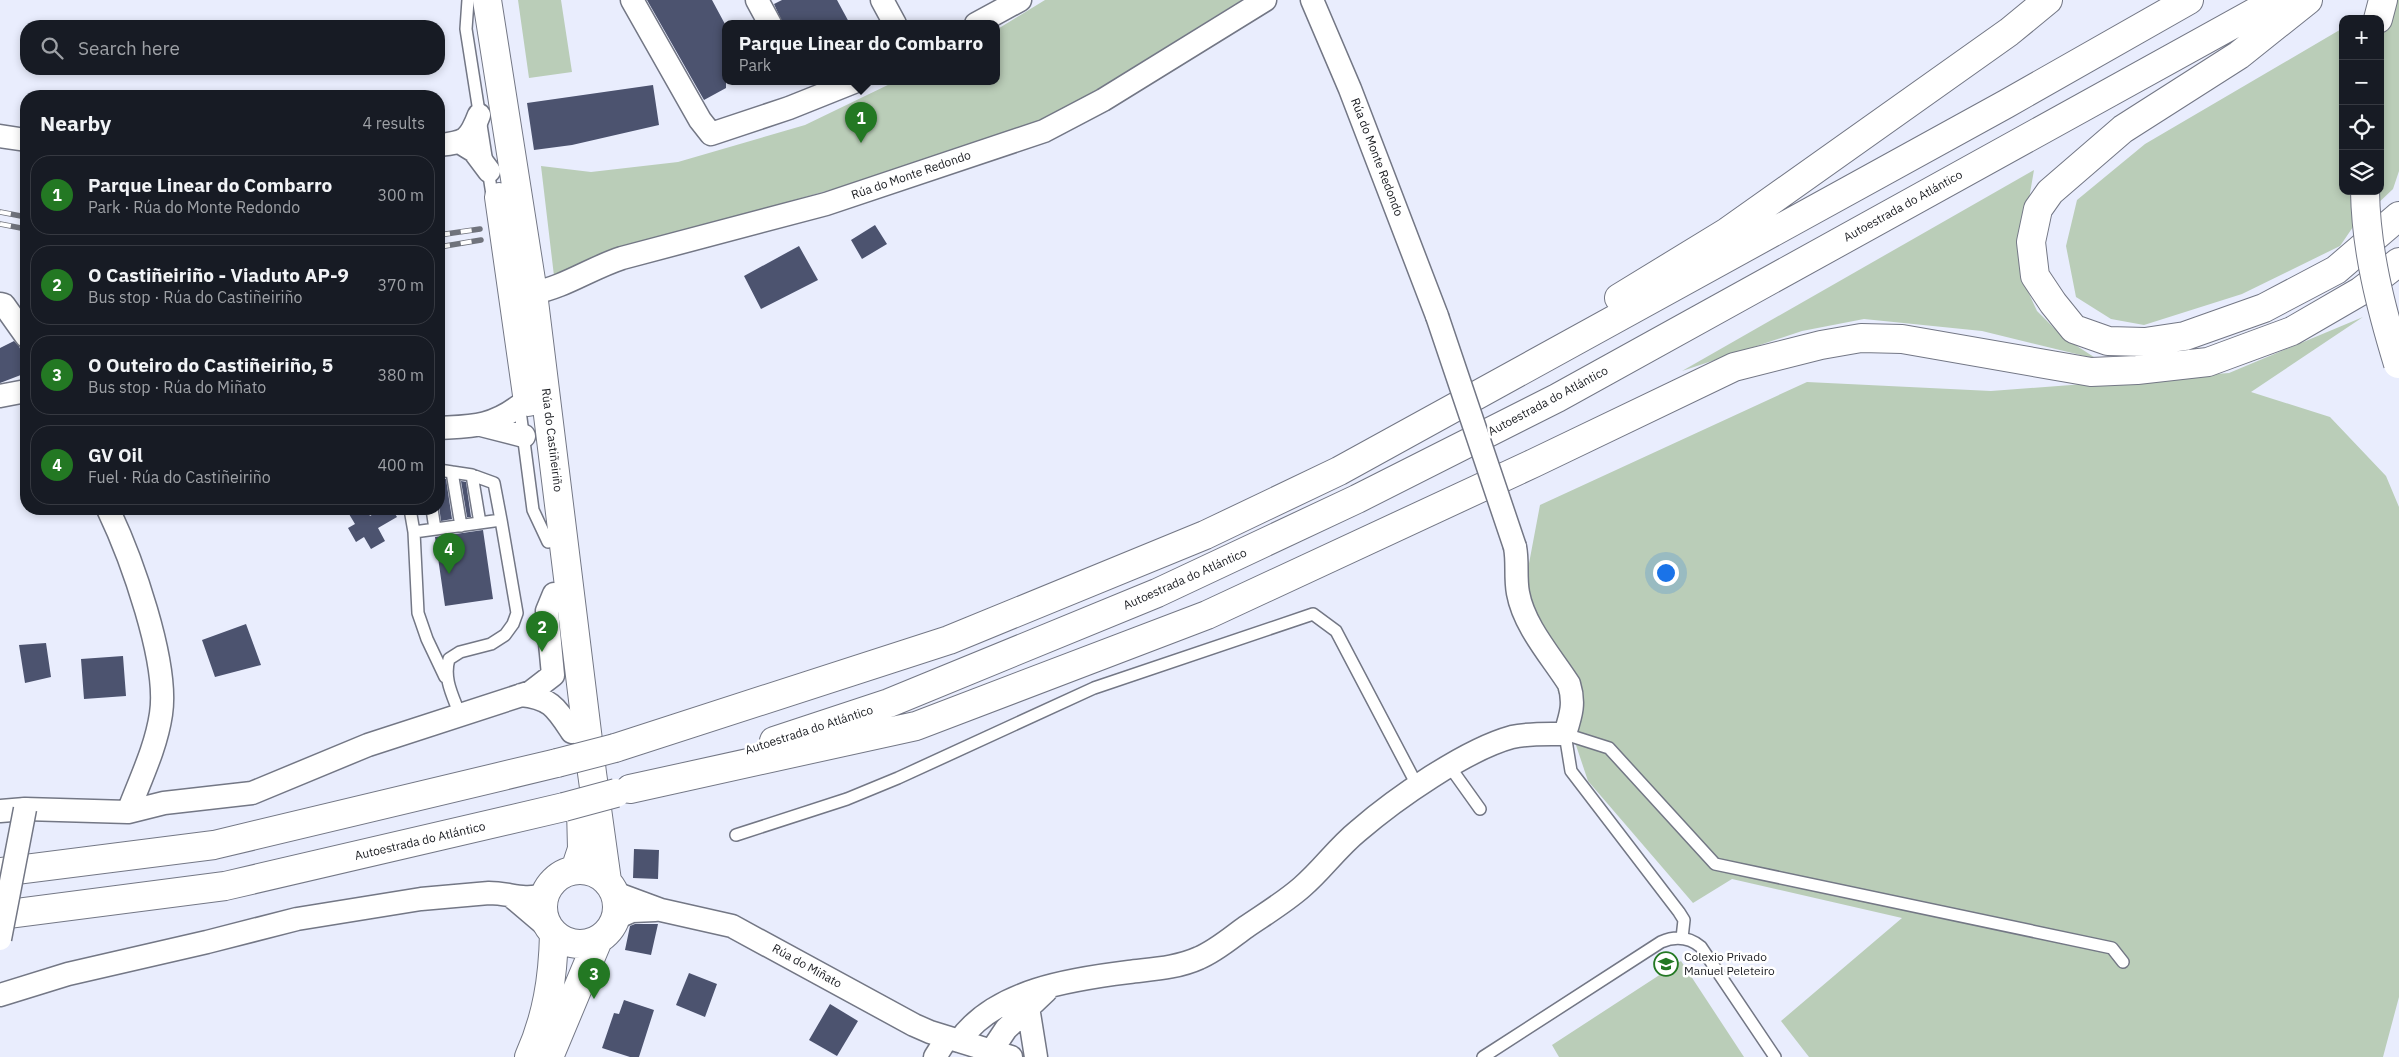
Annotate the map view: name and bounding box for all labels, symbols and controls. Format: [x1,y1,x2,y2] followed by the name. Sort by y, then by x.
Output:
[2339,15,2384,195] map controls
[2339,15,2384,60] button: +
[20,20,445,75] search box
[722,20,1000,85] popup
[739,31,983,55] text: Parque Linear do Combarro
[38,34,66,62] icon: search
[78,36,180,60] text: Search here
[739,55,771,75] text: Park
[2339,60,2384,105] button: −
[1348,96,1407,218] street label: Rúa do Monte Redondo
[845,102,877,143] pin: 1
[2339,105,2384,150] button: locate
[40,109,111,137] text: Nearby
[362,113,425,133] text: 4 results
[849,147,973,202] street label: Rúa do Monte Redondo
[2339,150,2384,195] button: layers
[1841,166,1965,245] street label: Autoestrada do Atlántico
[88,173,332,197] text: Parque Linear do Combarro
[52,185,62,205] text: 1
[377,185,424,205] text: 300 m
[88,197,300,217] text: Park · Rúa do Monte Redondo
[88,263,349,287] text: O Castiñeiriño - Viaduto AP-9
[52,275,62,295] text: 2
[377,275,424,295] text: 370 m
[88,287,303,307] text: Bus stop · Rúa do Castiñeiriño
[88,353,333,377] text: O Outeiro do Castiñeiriño, 5
[1485,362,1611,439] street label: Autoestrada do Atlántico
[52,365,62,385] text: 3
[377,365,424,385] text: 380 m
[88,377,266,397] text: Bus stop · Rúa do Miñato
[539,387,566,493] street label: Rúa do Castiñeiriño
[88,443,143,467] text: GV Oil
[52,455,62,475] text: 4
[377,455,424,475] text: 400 m
[88,467,271,487] text: Fuel · Rúa do Castiñeiriño
[433,533,465,574] pin: 4
[1121,544,1249,613] street label: Autoestrada do Atlántico
[1653,560,1679,586] your location
[526,611,558,652] pin: 2
[743,702,875,757] street label: Autoestrada do Atlántico
[353,818,487,863] street label: Autoestrada do Atlántico
[770,940,845,991] street label: Rúa do Miñato
[1684,949,1775,978] place label: Colexio Privado Manuel Peleteiro
[1653,951,1679,977] school or university icon: Colexio Privado Manuel Peleteiro
[578,958,610,999] pin: 3

